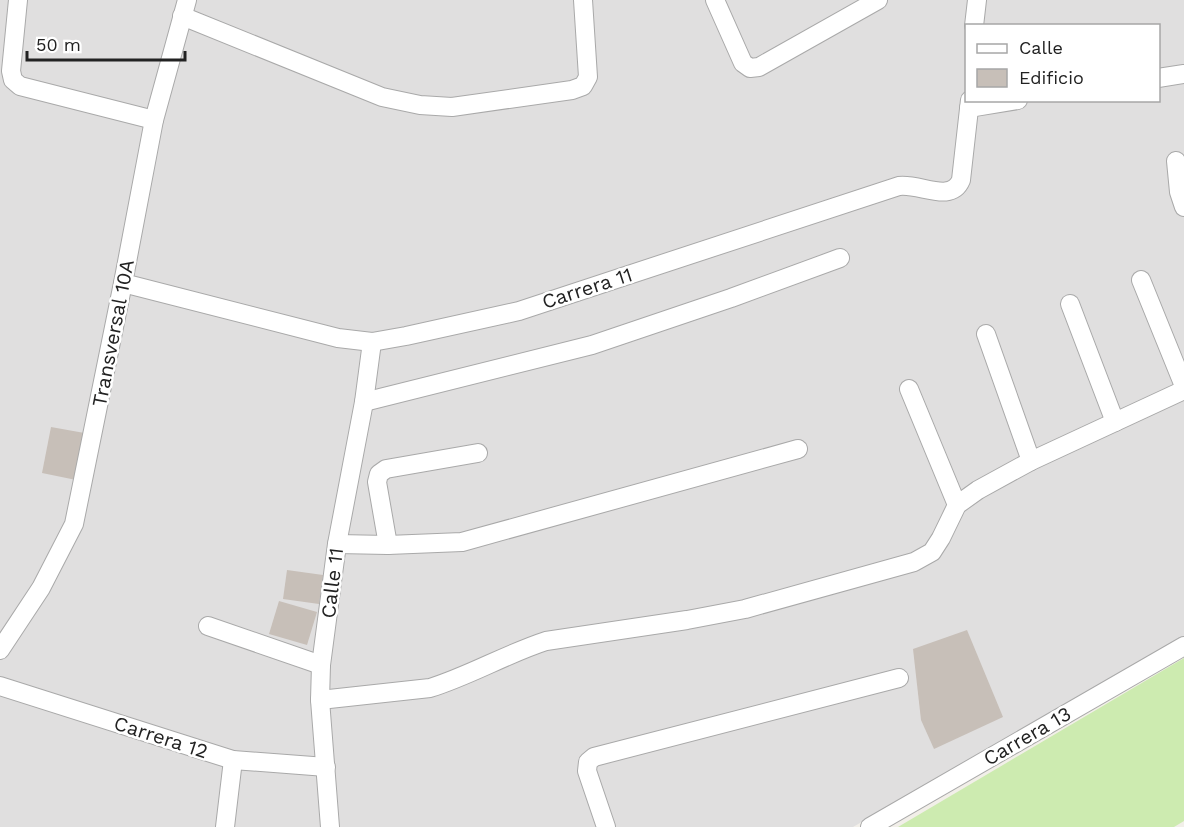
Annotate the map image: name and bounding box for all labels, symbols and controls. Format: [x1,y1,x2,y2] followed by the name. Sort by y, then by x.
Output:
[27,24,184,62] scale bar
[965,24,1160,102] legend
[36,34,81,55] text: 50 m
[1019,37,1063,58] text: Calle
[1019,67,1084,88] text: Edificio
[87,257,139,409] street label: Transversal 10A
[539,262,635,314] street label: Carrera 11
[316,546,348,620] street label: Calle 11
[979,701,1075,771] street label: Carrera 13
[111,711,211,763] street label: Carrera 12

